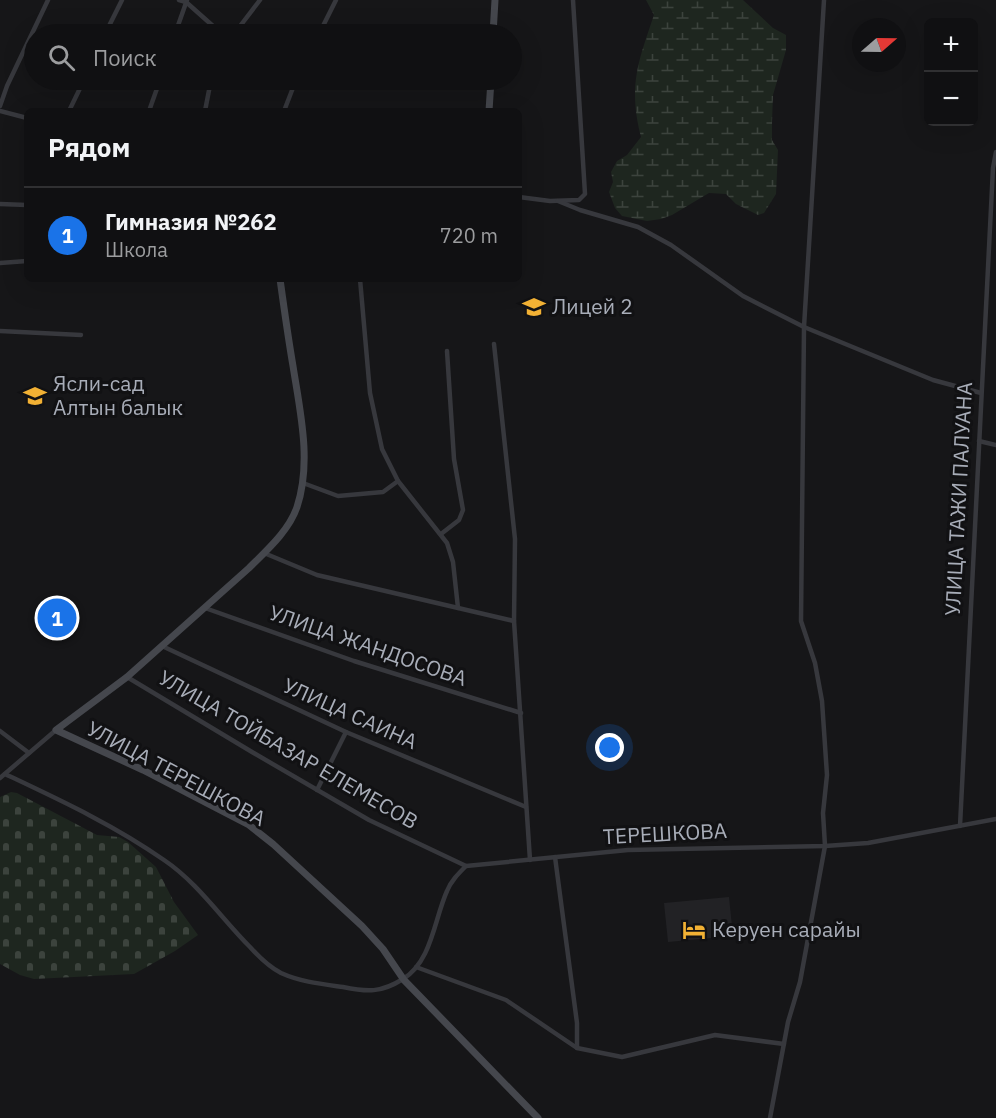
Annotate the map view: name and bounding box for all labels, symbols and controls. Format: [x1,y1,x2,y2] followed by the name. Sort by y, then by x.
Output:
[852,18,906,72] north arrow
[924,18,978,126] map controls
[924,18,978,72] button: +
[24,24,522,90] search box
[45,41,78,74] icon: search
[93,43,157,72] text: Поиск
[924,72,978,126] button: −
[48,130,130,164] text: Рядом
[105,207,277,236] text: Гимназия №262
[62,222,74,249] text: 1
[440,222,498,249] text: 720 m
[105,236,168,263] text: Школа
[552,292,633,320] place label: Лицей 2
[521,294,547,320] school or university icon: Лицей 2
[53,369,183,421] place label: Ясли-сад Алтын балык
[938,381,978,617] street label: УЛИЦА ТАЖИ ПАЛУАНА
[22,383,48,409] school or university icon: Ясли-сад Алтын балык
[38,596,76,640] pin: 1
[266,598,471,692] street label: УЛИЦА ЖАНДОСОВА
[154,663,423,835] street label: УЛИЦА ТОЙБАЗАР ЕЛЕМЕСОВ
[279,671,422,755] street label: УЛИЦА САИНА
[82,714,271,832] street label: УЛИЦА ТЕРЕШКОВА
[595,733,624,762] your location
[602,816,728,850] street label: ТЕРЕШКОВА
[712,915,861,943] place label: Керуен сарайы
[681,917,707,943] hotel icon: Керуен сарайы

